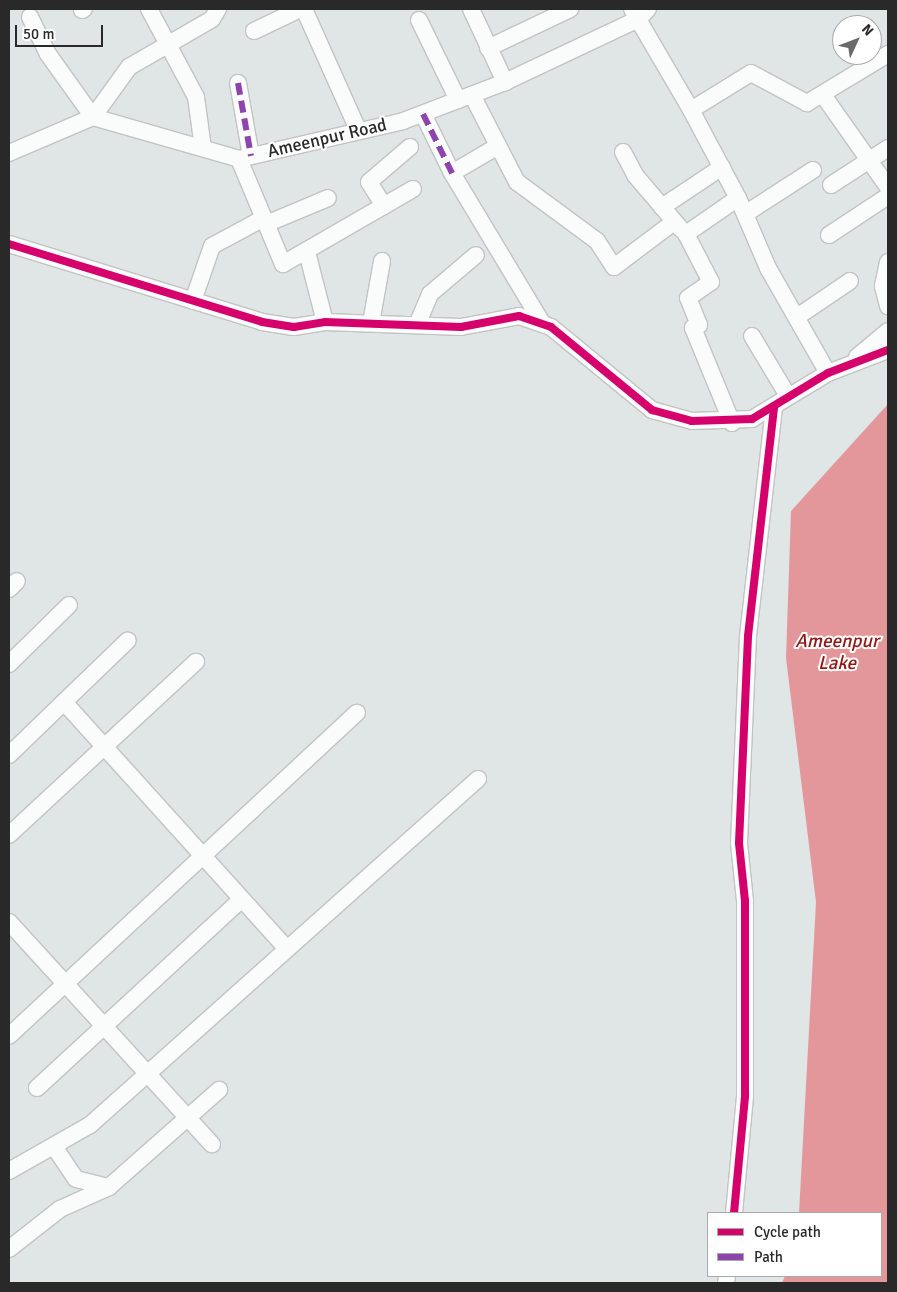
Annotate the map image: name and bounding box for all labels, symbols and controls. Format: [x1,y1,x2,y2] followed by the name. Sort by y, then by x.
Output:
[18,15,105,47] scale bar
[832,15,882,65] north arrow
[858,21,877,39] text: N
[23,25,54,43] text: 50 m
[265,114,389,162] street label: Ameenpur Road
[795,631,879,675] water label: Ameenpur Lake
[707,1212,882,1277] legend
[754,1223,821,1241] text: Cycle path
[754,1248,783,1266] text: Path

